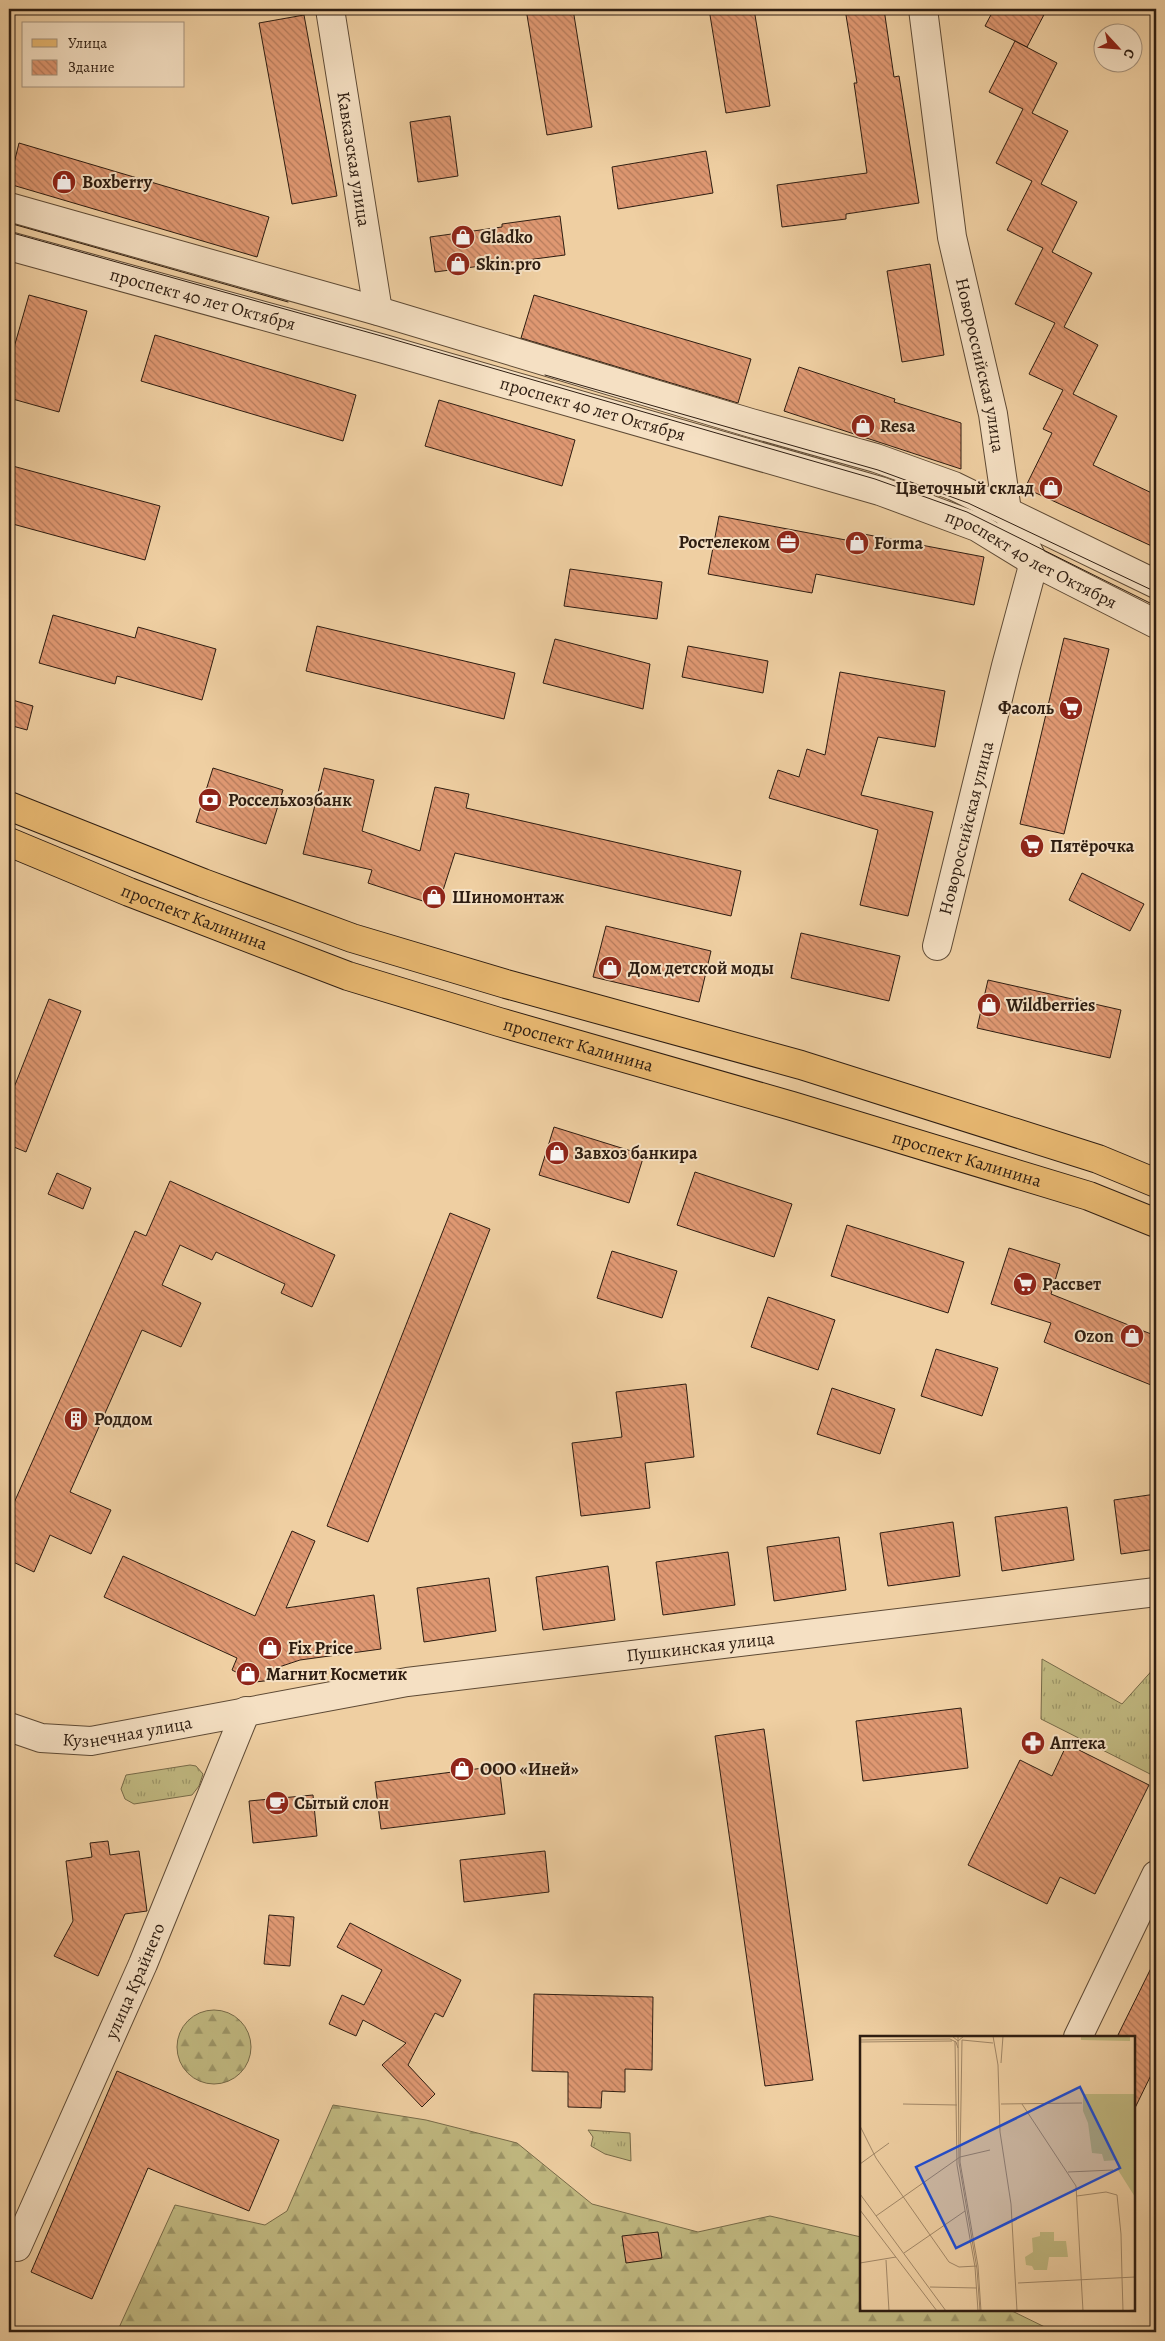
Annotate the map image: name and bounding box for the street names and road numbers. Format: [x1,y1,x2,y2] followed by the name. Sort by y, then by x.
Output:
[331,90,377,229] street label: Кавказская улица
[107,262,299,336] street label: проспект 40 лет Октября
[950,275,1011,455] street label: Новороссийская улица
[497,371,688,447] street label: проспект 40 лет Октября
[942,504,1121,614] street label: проспект 40 лет Октября
[933,738,999,917] street label: Новороссийская улица
[117,878,272,956] street label: проспект Калинина
[501,1012,657,1078] street label: проспект Калинина
[889,1125,1045,1193] street label: проспект Калинина
[625,1626,777,1668] street label: Пушкинская улица
[62,1710,195,1753] street label: Кузнечная улица
[99,1919,170,2044] street label: улица Крайнего

